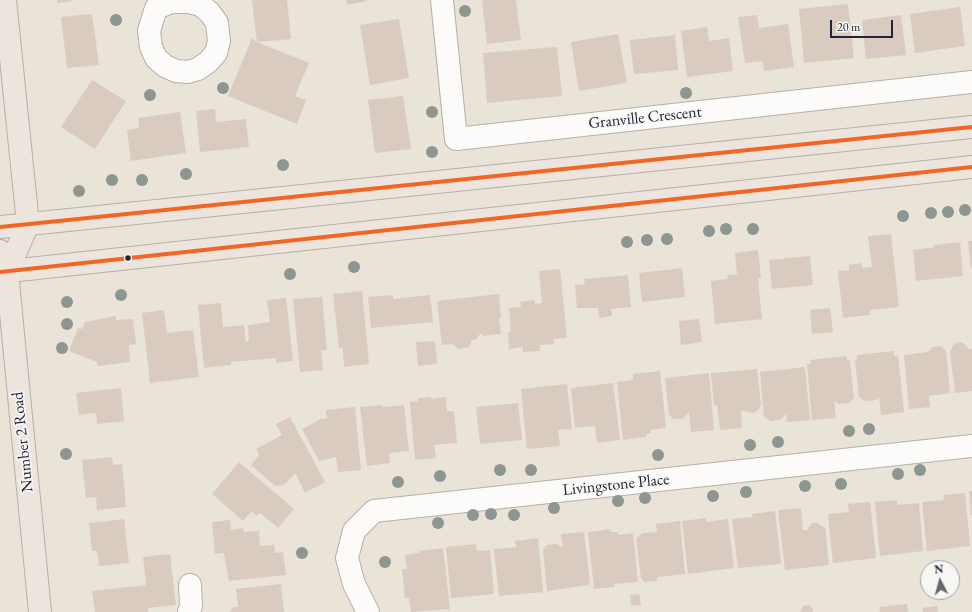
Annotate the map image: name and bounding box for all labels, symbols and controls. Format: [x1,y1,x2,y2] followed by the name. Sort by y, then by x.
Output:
[832,12,895,38] scale bar
[837,19,860,35] text: 20 m
[588,103,702,133] street label: Granville Crescent
[123,253,133,263] unlabelled marker
[8,391,38,493] street label: Number 2 Road
[562,470,670,500] street label: Livingstone Place
[920,560,960,600] north arrow
[934,562,944,576] text: N

